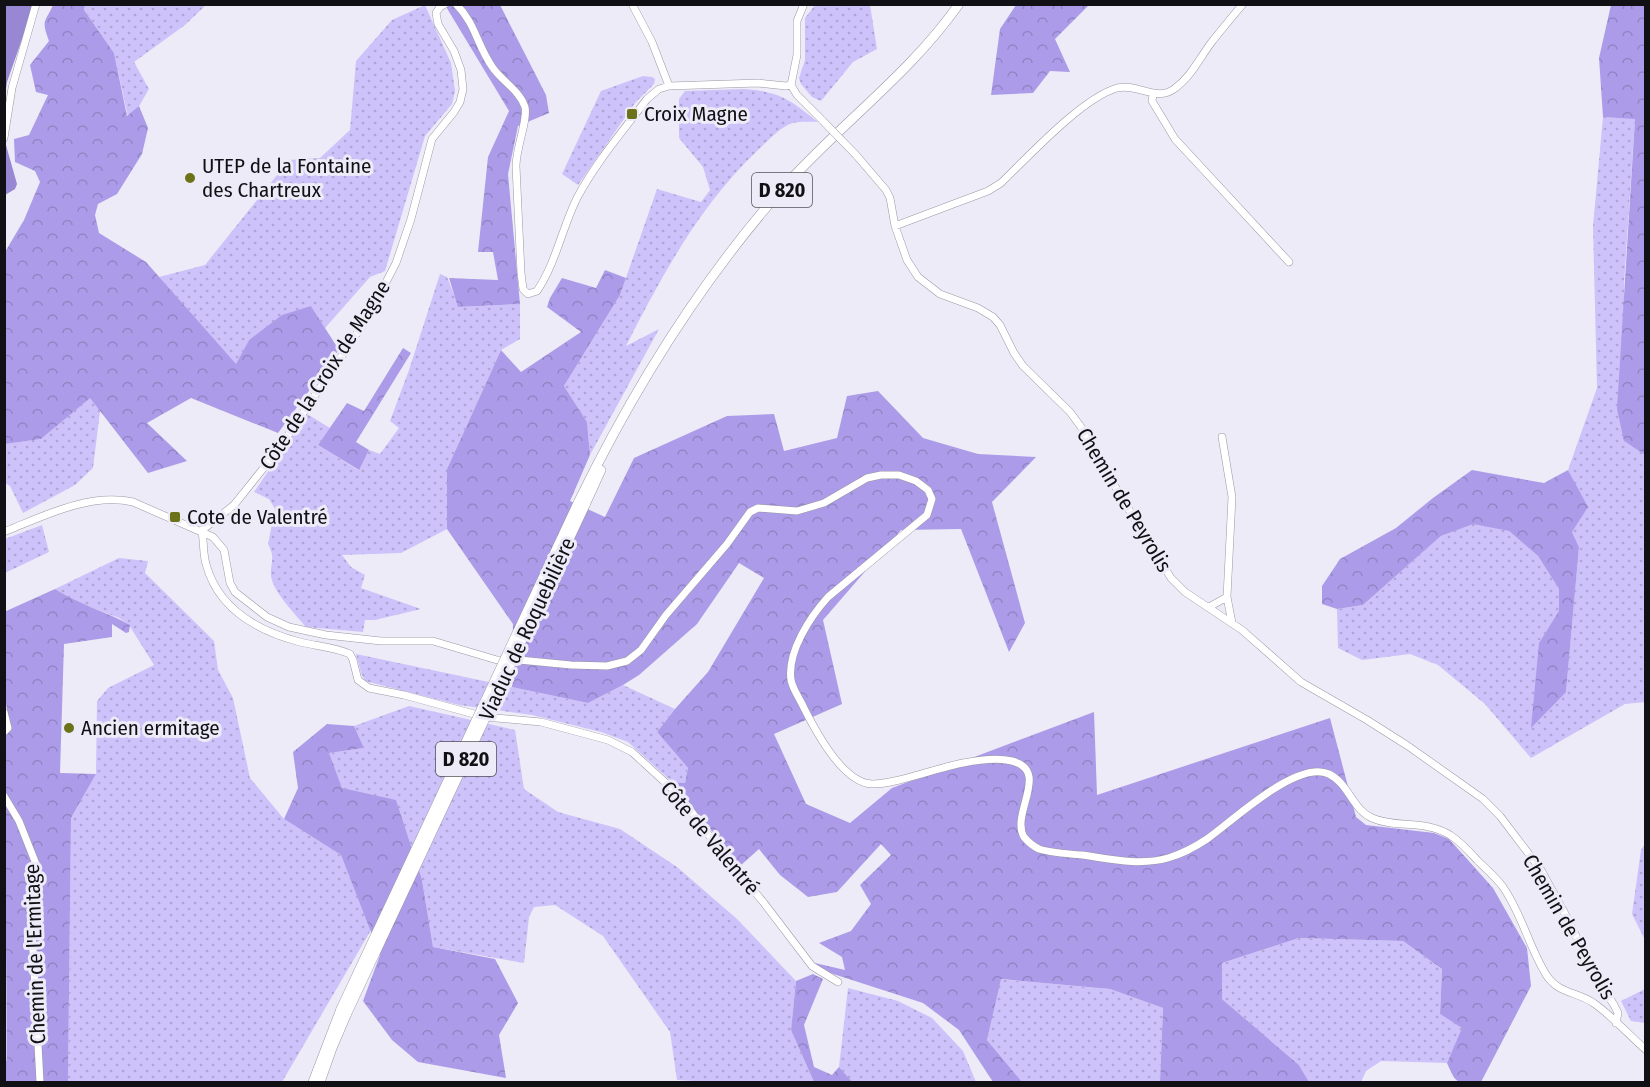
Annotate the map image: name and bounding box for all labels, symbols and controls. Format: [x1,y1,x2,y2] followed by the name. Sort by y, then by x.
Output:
[644,101,748,127] place label: Croix Magne
[625,107,639,121] marker: Croix Magne
[202,153,371,203] place label: UTEP de la Fontaine des Chartreux
[183,171,197,185] marker: UTEP de la Fontaine des Chartreux
[752,173,812,207] road number: D 820
[254,275,396,475] street label: Côte de la Croix de Magne
[1071,423,1177,577] street label: Chemin de Peyrolis
[187,504,328,530] place label: Cote de Valentré
[168,510,182,524] marker: Cote de Valentré
[473,534,581,724] street label: Viaduc de Roquebilière
[81,715,220,741] place label: Ancien ermitage
[62,721,76,735] marker: Ancien ermitage
[436,742,496,776] road number: D 820
[655,776,765,900] street label: Côte de Valentré
[1517,850,1621,1004] street label: Chemin de Peyrolis
[19,863,51,1045] street label: Chemin de l'Ermitage

